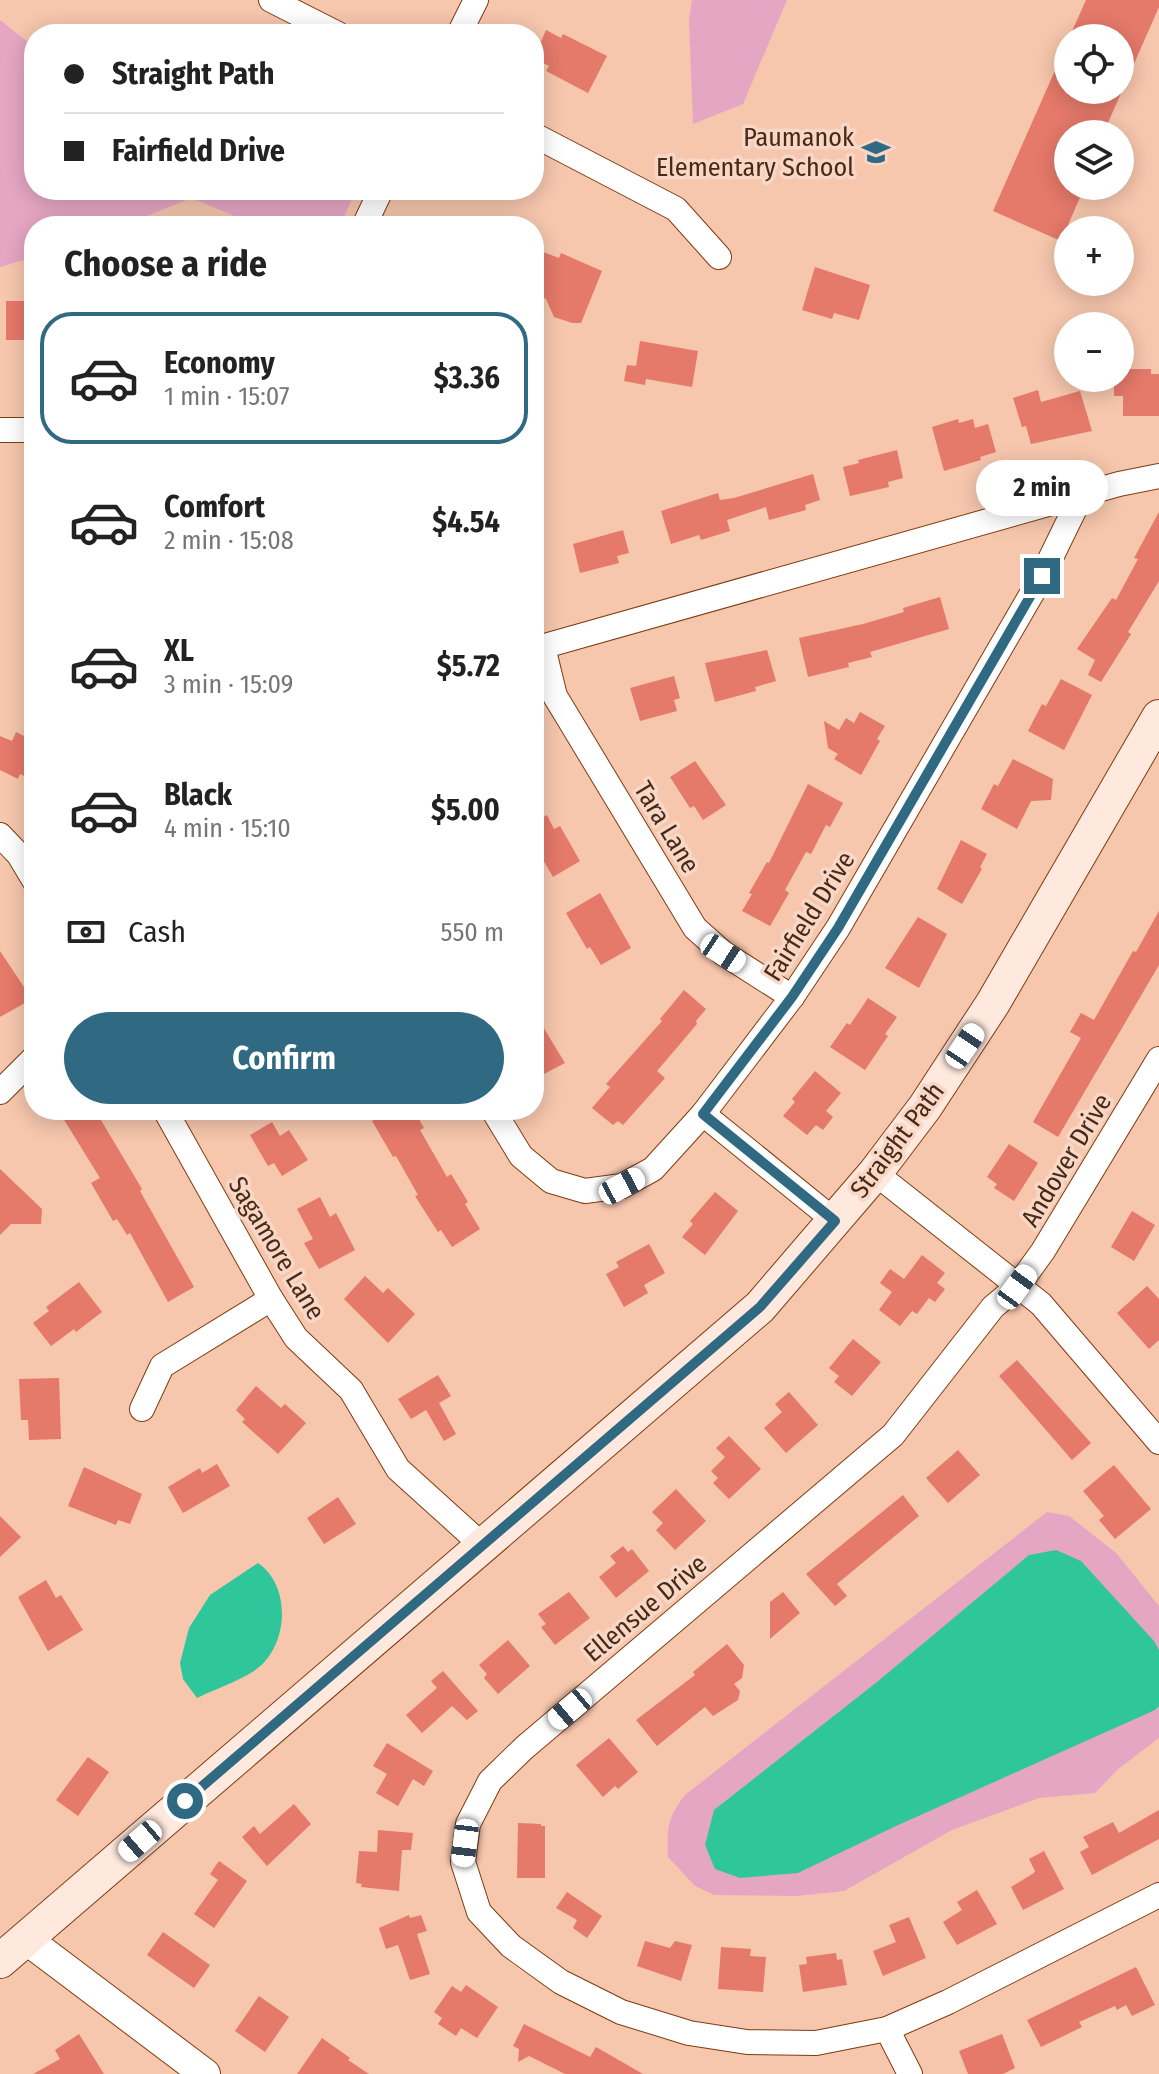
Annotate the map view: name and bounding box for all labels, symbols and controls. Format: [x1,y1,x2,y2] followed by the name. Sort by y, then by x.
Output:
[1054,24,1134,392] map controls
[1054,24,1134,104] button: locate
[112,56,274,92] text: Straight Path
[1054,120,1134,200] button: layers
[656,122,855,183] place label: Paumanok Elementary School
[112,133,285,169] text: Fairfield Drive
[861,137,891,167] school or university icon: Paumanok Elementary School
[1054,216,1134,296] button: +
[64,242,267,286] text: Choose a ride
[1054,312,1134,392] button: −
[68,342,140,414] icon: car
[164,345,275,381] text: Economy
[434,360,500,396] text: $3.36
[164,381,289,412] text: 1 min · 15:07
[976,460,1108,516] callout: 2 min
[1013,472,1071,503] text: 2 min
[68,486,140,558] icon: car
[164,489,265,525] text: Comfort
[432,504,500,540] text: $4.54
[164,525,294,556] text: 2 min · 15:08
[1024,558,1060,594] route end
[68,630,140,702] icon: car
[164,633,194,669] text: XL
[437,648,500,684] text: $5.72
[164,669,293,700] text: 3 min · 15:09
[68,774,140,846] icon: car
[627,776,706,879] street label: Tara Lane
[164,777,232,813] text: Black
[431,792,500,828] text: $5.00
[164,813,291,844] text: 4 min · 15:10
[757,846,861,987] street label: Fairfield Drive
[64,910,108,954] icon: cash
[128,914,186,950] text: Cash
[441,917,504,948] text: 550 m
[696,930,750,976] car
[64,1012,504,1104] button: Confirm
[942,1019,988,1073] car
[844,1076,951,1204] street label: Straight Path
[1015,1088,1118,1232] street label: Andover Drive
[595,1164,649,1208] car
[222,1171,331,1325] street label: Sagamore Lane
[993,1261,1041,1313] car
[578,1548,713,1669] street label: Ellensue Drive
[544,1684,596,1734] car
[167,1783,203,1819] route start
[114,1816,166,1866] car
[450,1818,480,1868] car

